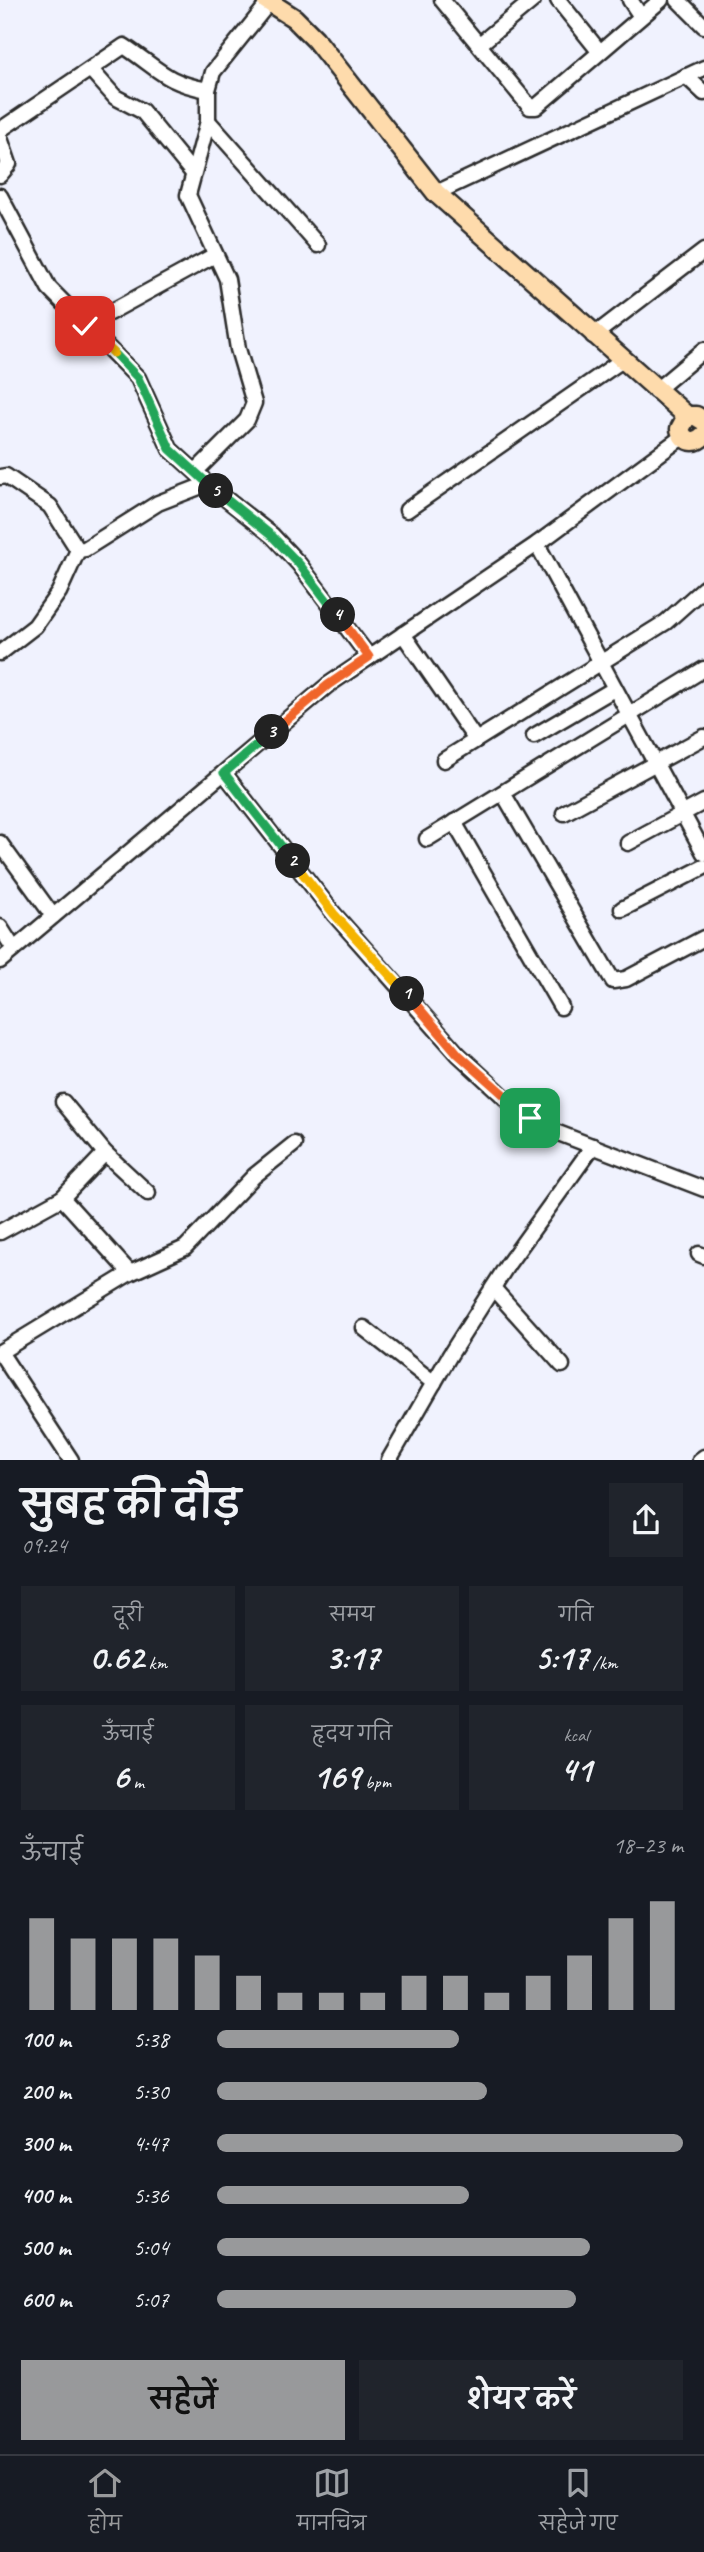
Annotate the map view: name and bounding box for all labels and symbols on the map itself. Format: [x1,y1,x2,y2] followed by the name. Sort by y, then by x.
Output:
[55,296,115,356] pin
[198,474,234,508] pin: 5
[320,598,356,632] pin: 4
[254,714,290,750] pin: 3
[276,844,310,878] pin: 2
[390,976,424,1012] pin: 1
[500,1088,560,1148] pin

